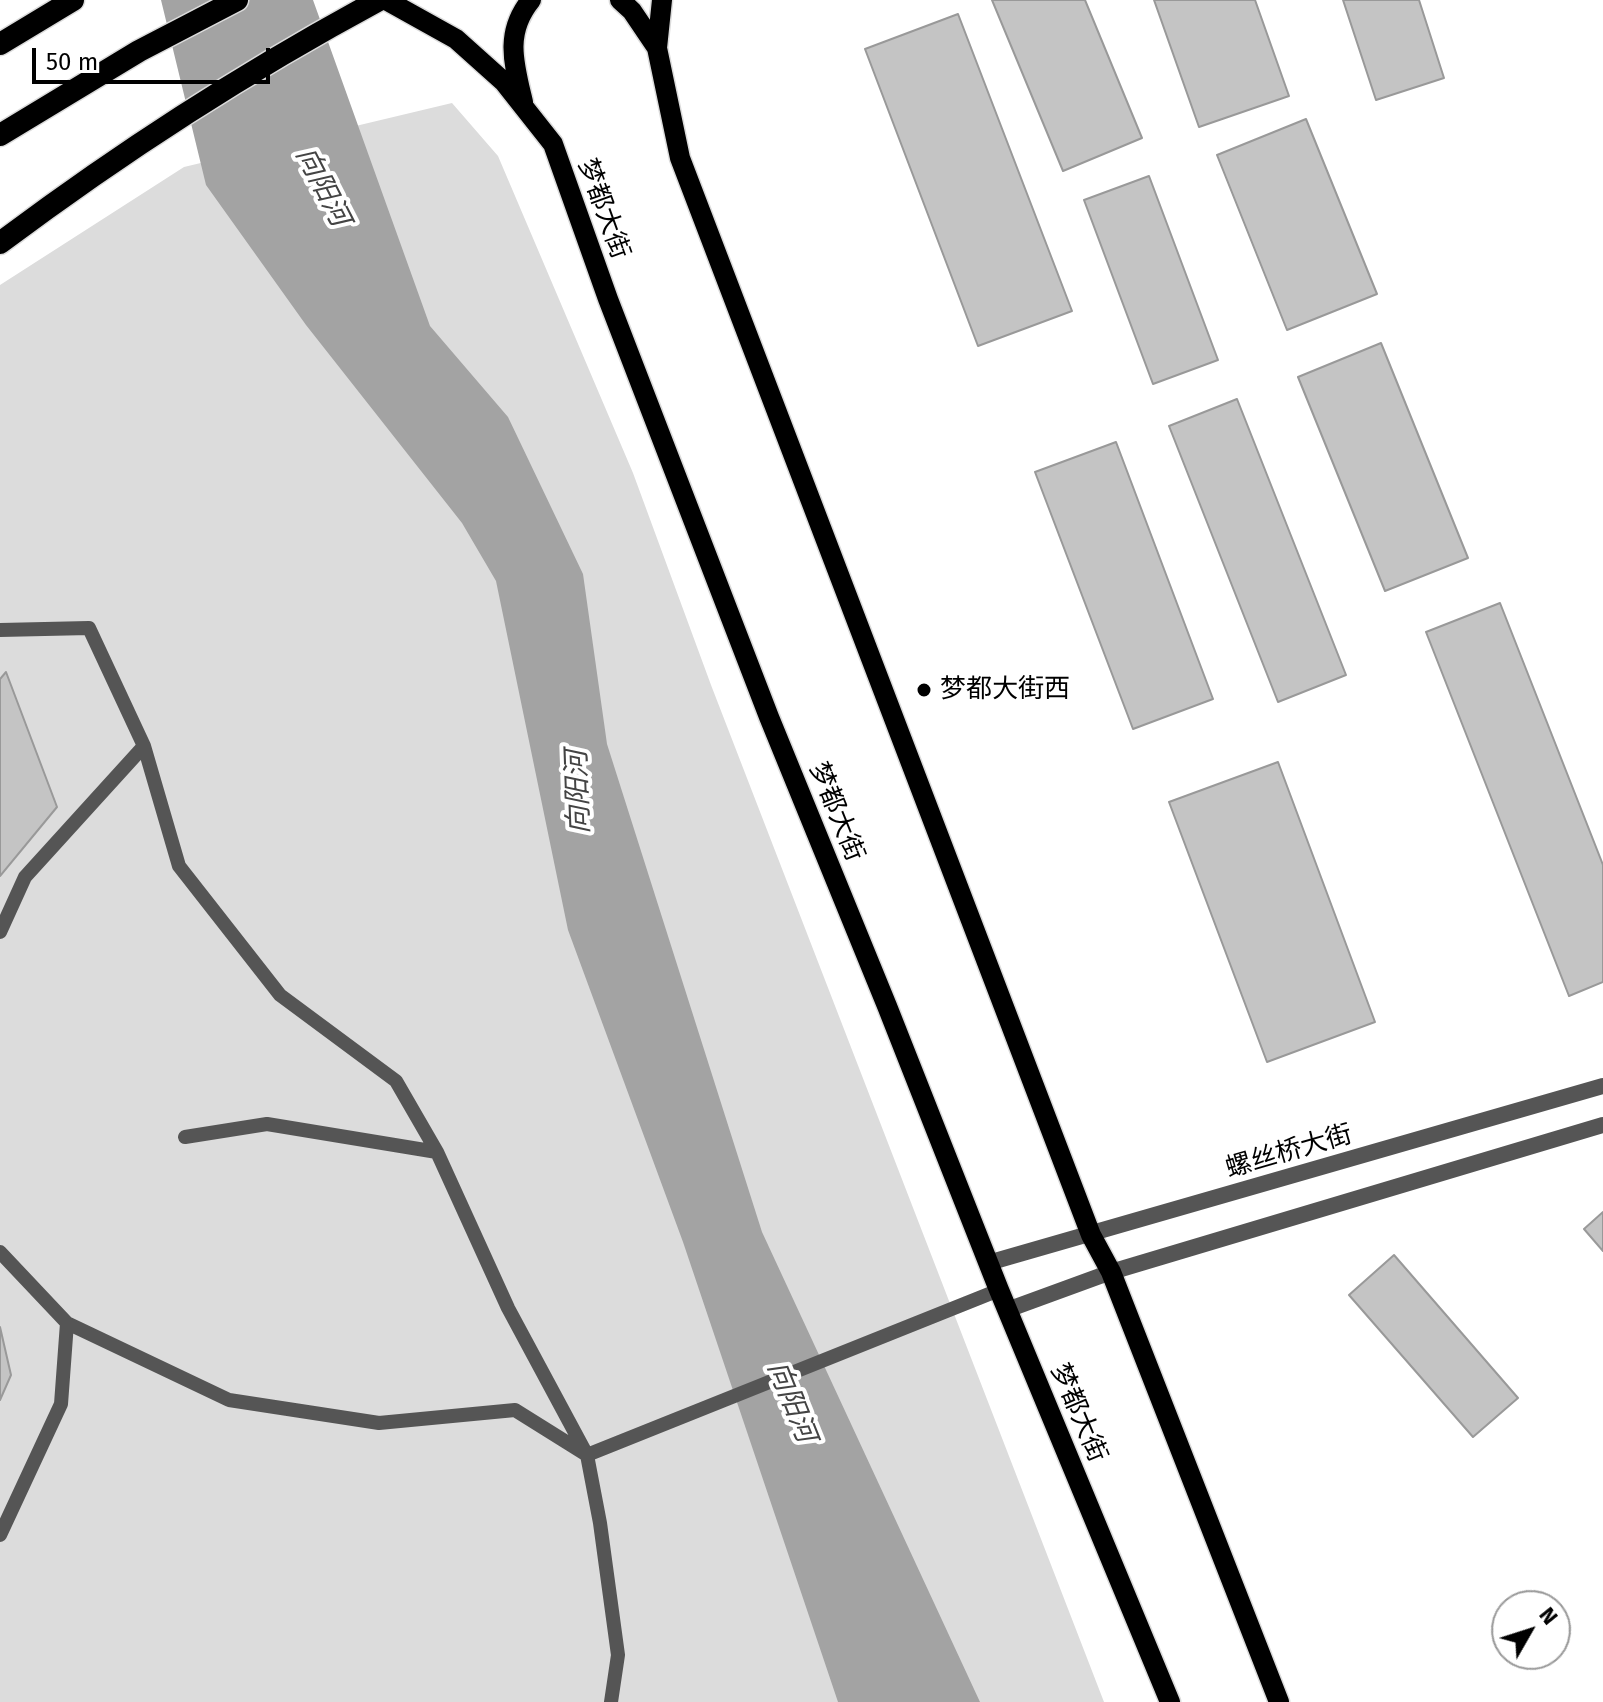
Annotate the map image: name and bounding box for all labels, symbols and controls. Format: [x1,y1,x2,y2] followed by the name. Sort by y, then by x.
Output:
[36,32,274,82] scale bar
[46,48,98,76] text: 50 m
[288,142,356,232] water label: 向阳河
[571,155,635,263] street label: 梦都大街
[940,674,1070,706] place label: 梦都大街西
[915,681,933,699] marker: 梦都大街西
[561,749,597,835] water label: 向阳河
[802,758,870,866] street label: 梦都大街
[1222,1119,1356,1185] street label: 螺丝桥大街
[760,1357,822,1447] water label: 向阳河
[1043,1359,1113,1467] street label: 梦都大街
[1491,1590,1571,1670] north arrow
[1533,1602,1564,1630] text: N

